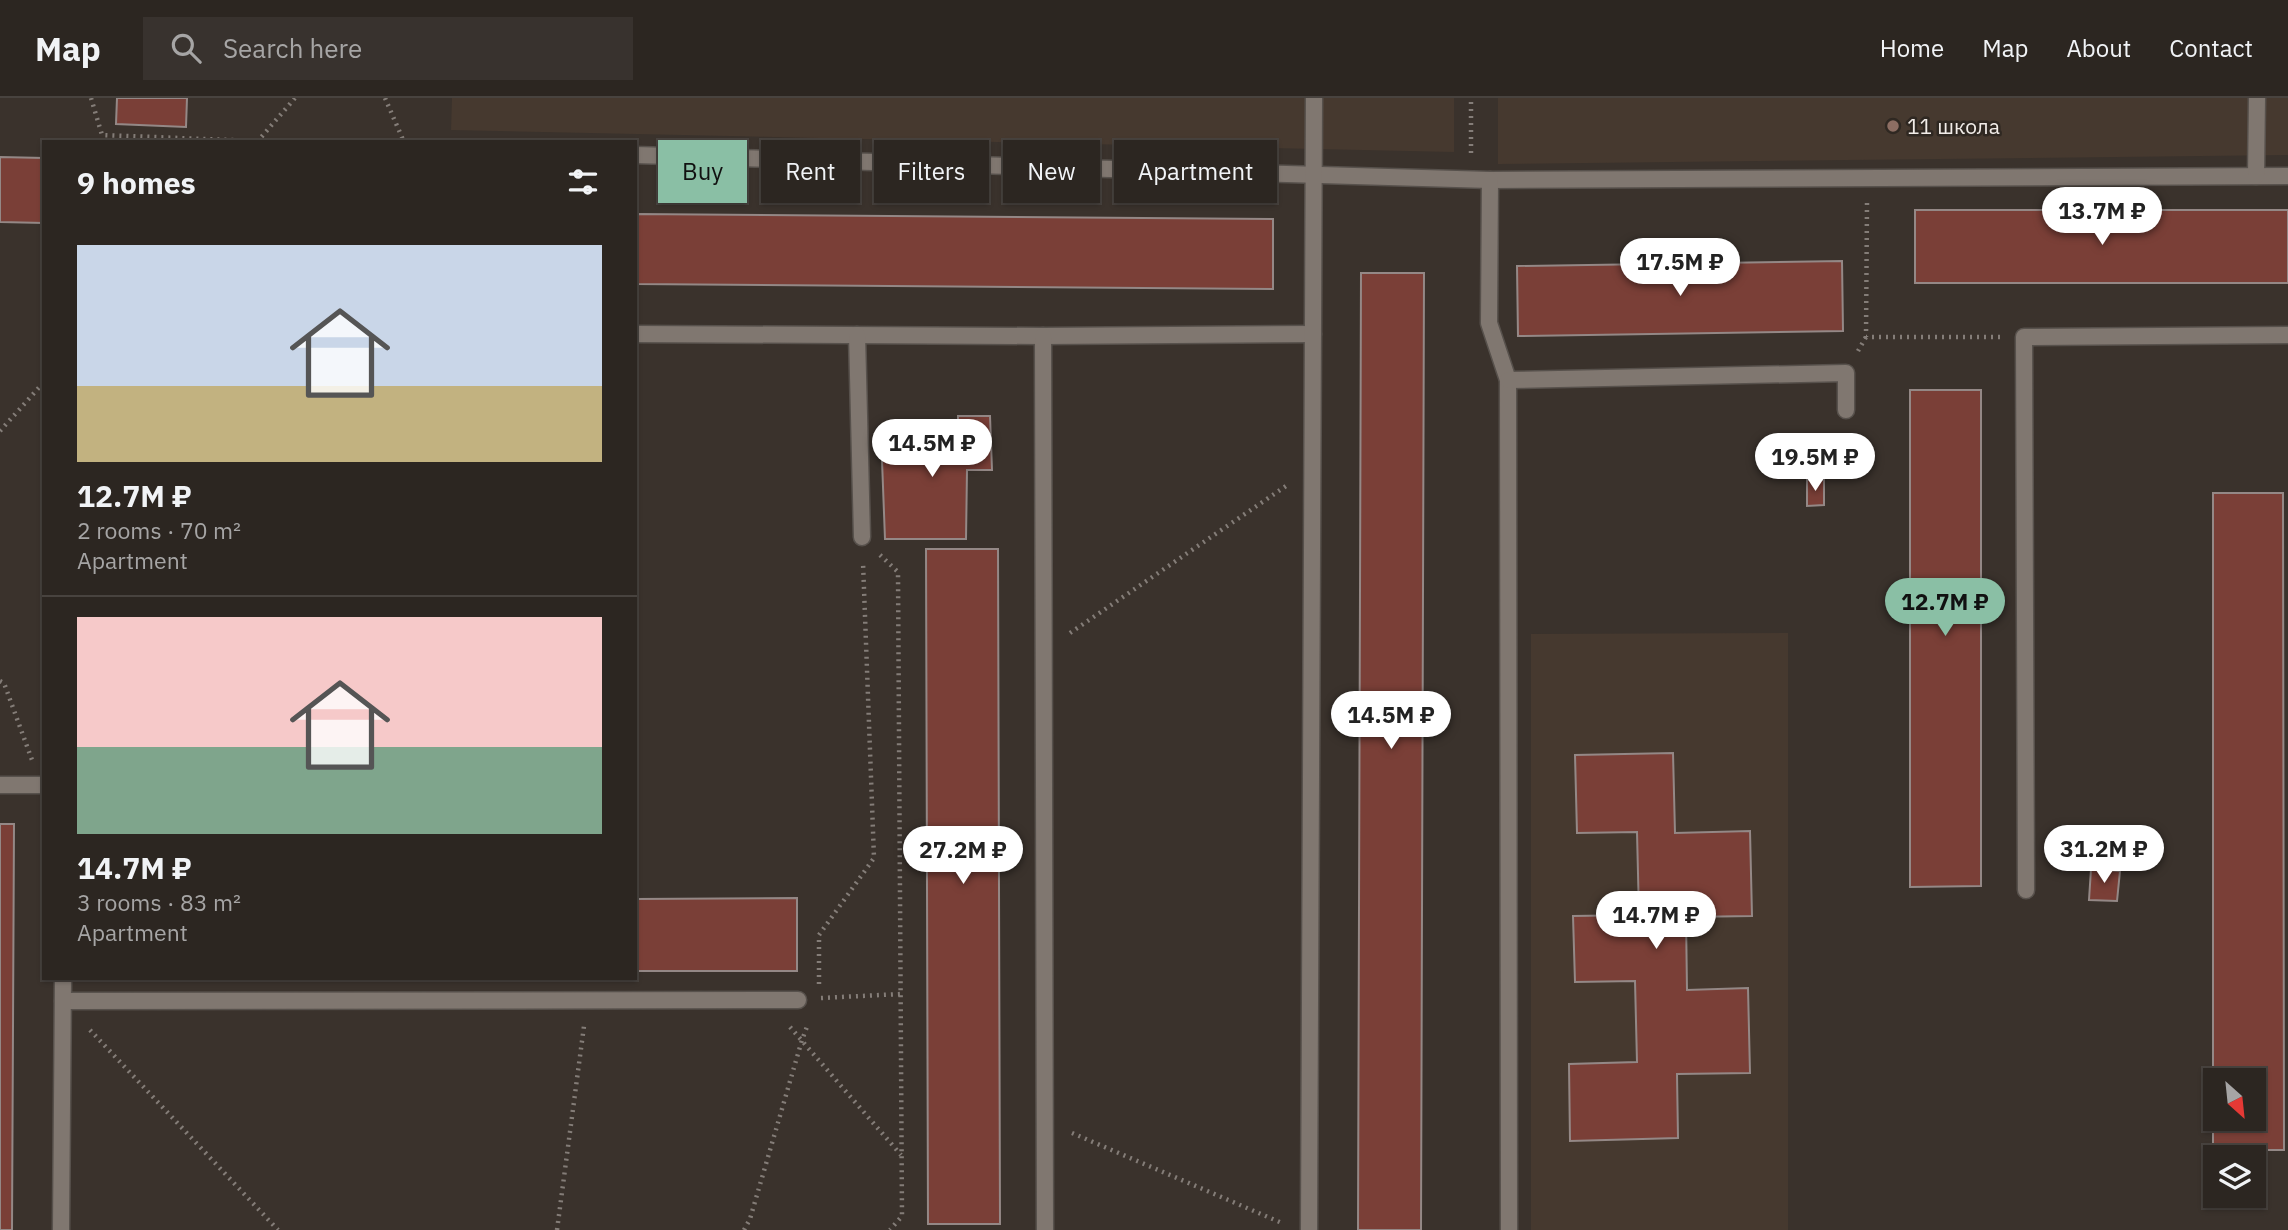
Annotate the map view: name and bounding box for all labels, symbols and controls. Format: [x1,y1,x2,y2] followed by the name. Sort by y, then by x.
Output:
[143,17,633,80] search box
[35,27,101,70] text: Map
[167,29,205,67] icon: search
[223,31,362,65] text: Search here
[1880,32,1944,64] text: Home
[1982,32,2028,64] text: Map
[2066,32,2131,64] text: About
[2169,32,2253,64] text: Contact
[1907,112,2000,140] place label: 11 школа
[1885,118,1901,134] marker: 11 школа
[658,140,747,203] chip: Buy
[761,140,860,203] chip: Rent
[874,140,989,203] chip: Filters
[1003,140,1100,203] chip: New
[1114,140,1277,203] chip: Apartment
[77,163,196,202] text: 9 homes
[564,163,602,201] icon: filters
[2037,188,2167,247] pin: 13.7M ₽
[2058,195,2146,225] text: 13.7M ₽
[1615,238,1745,298] pin: 17.5M ₽
[1636,246,1724,276] text: 17.5M ₽
[277,290,403,416] icon: home
[867,420,997,479] pin: 14.5M ₽
[888,427,976,457] text: 14.5M ₽
[1750,434,1880,493] pin: 19.5M ₽
[1771,441,1859,471] text: 19.5M ₽
[77,476,192,515] text: 12.7M ₽
[77,515,241,545] text: 2 rooms · 70 m²
[77,545,188,575] text: Apartment
[1880,578,2010,638] pin: 12.7M ₽
[1901,586,1989,616] text: 12.7M ₽
[277,662,403,788] icon: home
[1326,692,1456,751] pin: 14.5M ₽
[1347,699,1435,729] text: 14.5M ₽
[898,826,1028,886] pin: 27.2M ₽
[2039,826,2169,885] pin: 31.2M ₽
[2060,833,2148,863] text: 31.2M ₽
[919,834,1007,864] text: 27.2M ₽
[77,848,192,887] text: 14.7M ₽
[77,887,241,917] text: 3 rooms · 83 m²
[1591,892,1721,951] pin: 14.7M ₽
[1612,899,1700,929] text: 14.7M ₽
[77,917,188,947] text: Apartment
[2203,1068,2266,1130] north arrow
[2203,1068,2266,1208] map controls
[2203,1145,2266,1208] button: layers

